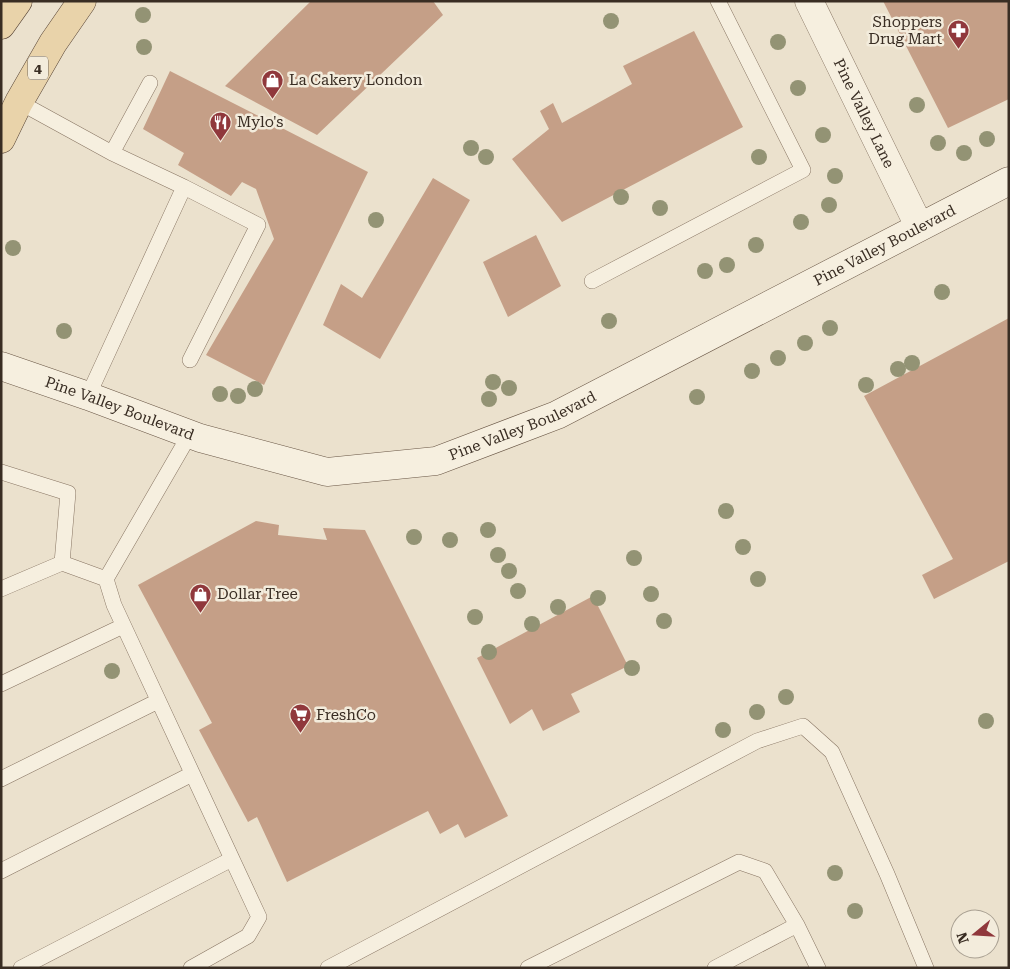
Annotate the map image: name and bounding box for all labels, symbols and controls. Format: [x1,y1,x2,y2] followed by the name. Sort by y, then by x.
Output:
[868,13,942,48] place label: Shoppers Drug Mart
[946,19,970,50] pharmacy icon: Shoppers Drug Mart
[28,56,48,80] road number: 4
[830,56,898,171] street label: Pine Valley Lane
[261,68,285,99] shop icon: La Cakery London
[289,71,423,89] place label: La Cakery London
[209,110,233,141] restaurant icon: Mylo's
[237,113,283,131] place label: Mylo's
[810,201,959,290] street label: Pine Valley Boulevard
[43,373,197,444] street label: Pine Valley Boulevard
[446,387,599,464] street label: Pine Valley Boulevard
[189,582,213,613] shop icon: Dollar Tree
[217,585,298,603] place label: Dollar Tree
[288,703,312,734] supermarket icon: FreshCo
[316,706,376,724] place label: FreshCo
[950,909,1000,959] north arrow
[953,930,972,946] text: N

